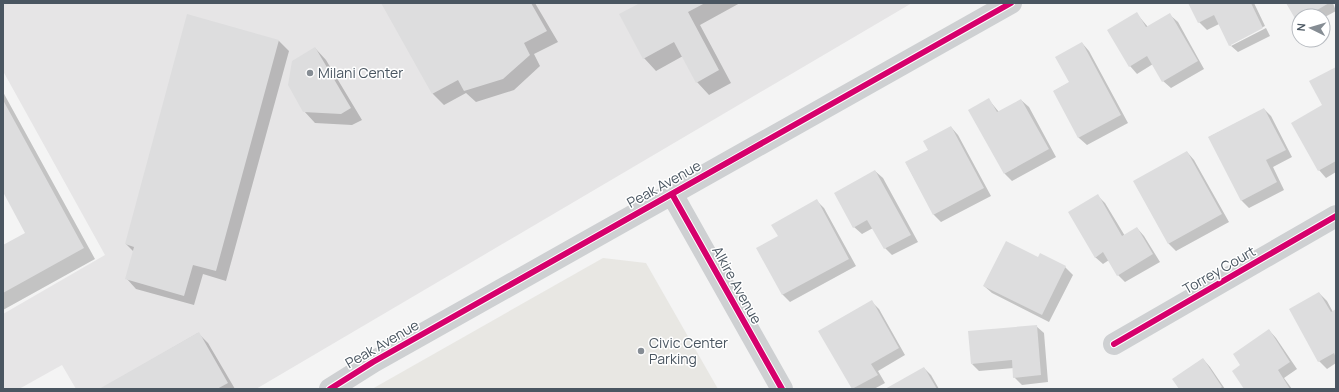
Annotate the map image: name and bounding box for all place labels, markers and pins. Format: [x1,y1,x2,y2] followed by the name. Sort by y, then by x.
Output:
[318,63,403,82] place label: Milani Center
[305,68,315,78] marker: Milani Center
[649,333,728,368] place label: Civic Center Parking
[636,346,646,356] marker: Civic Center Parking

